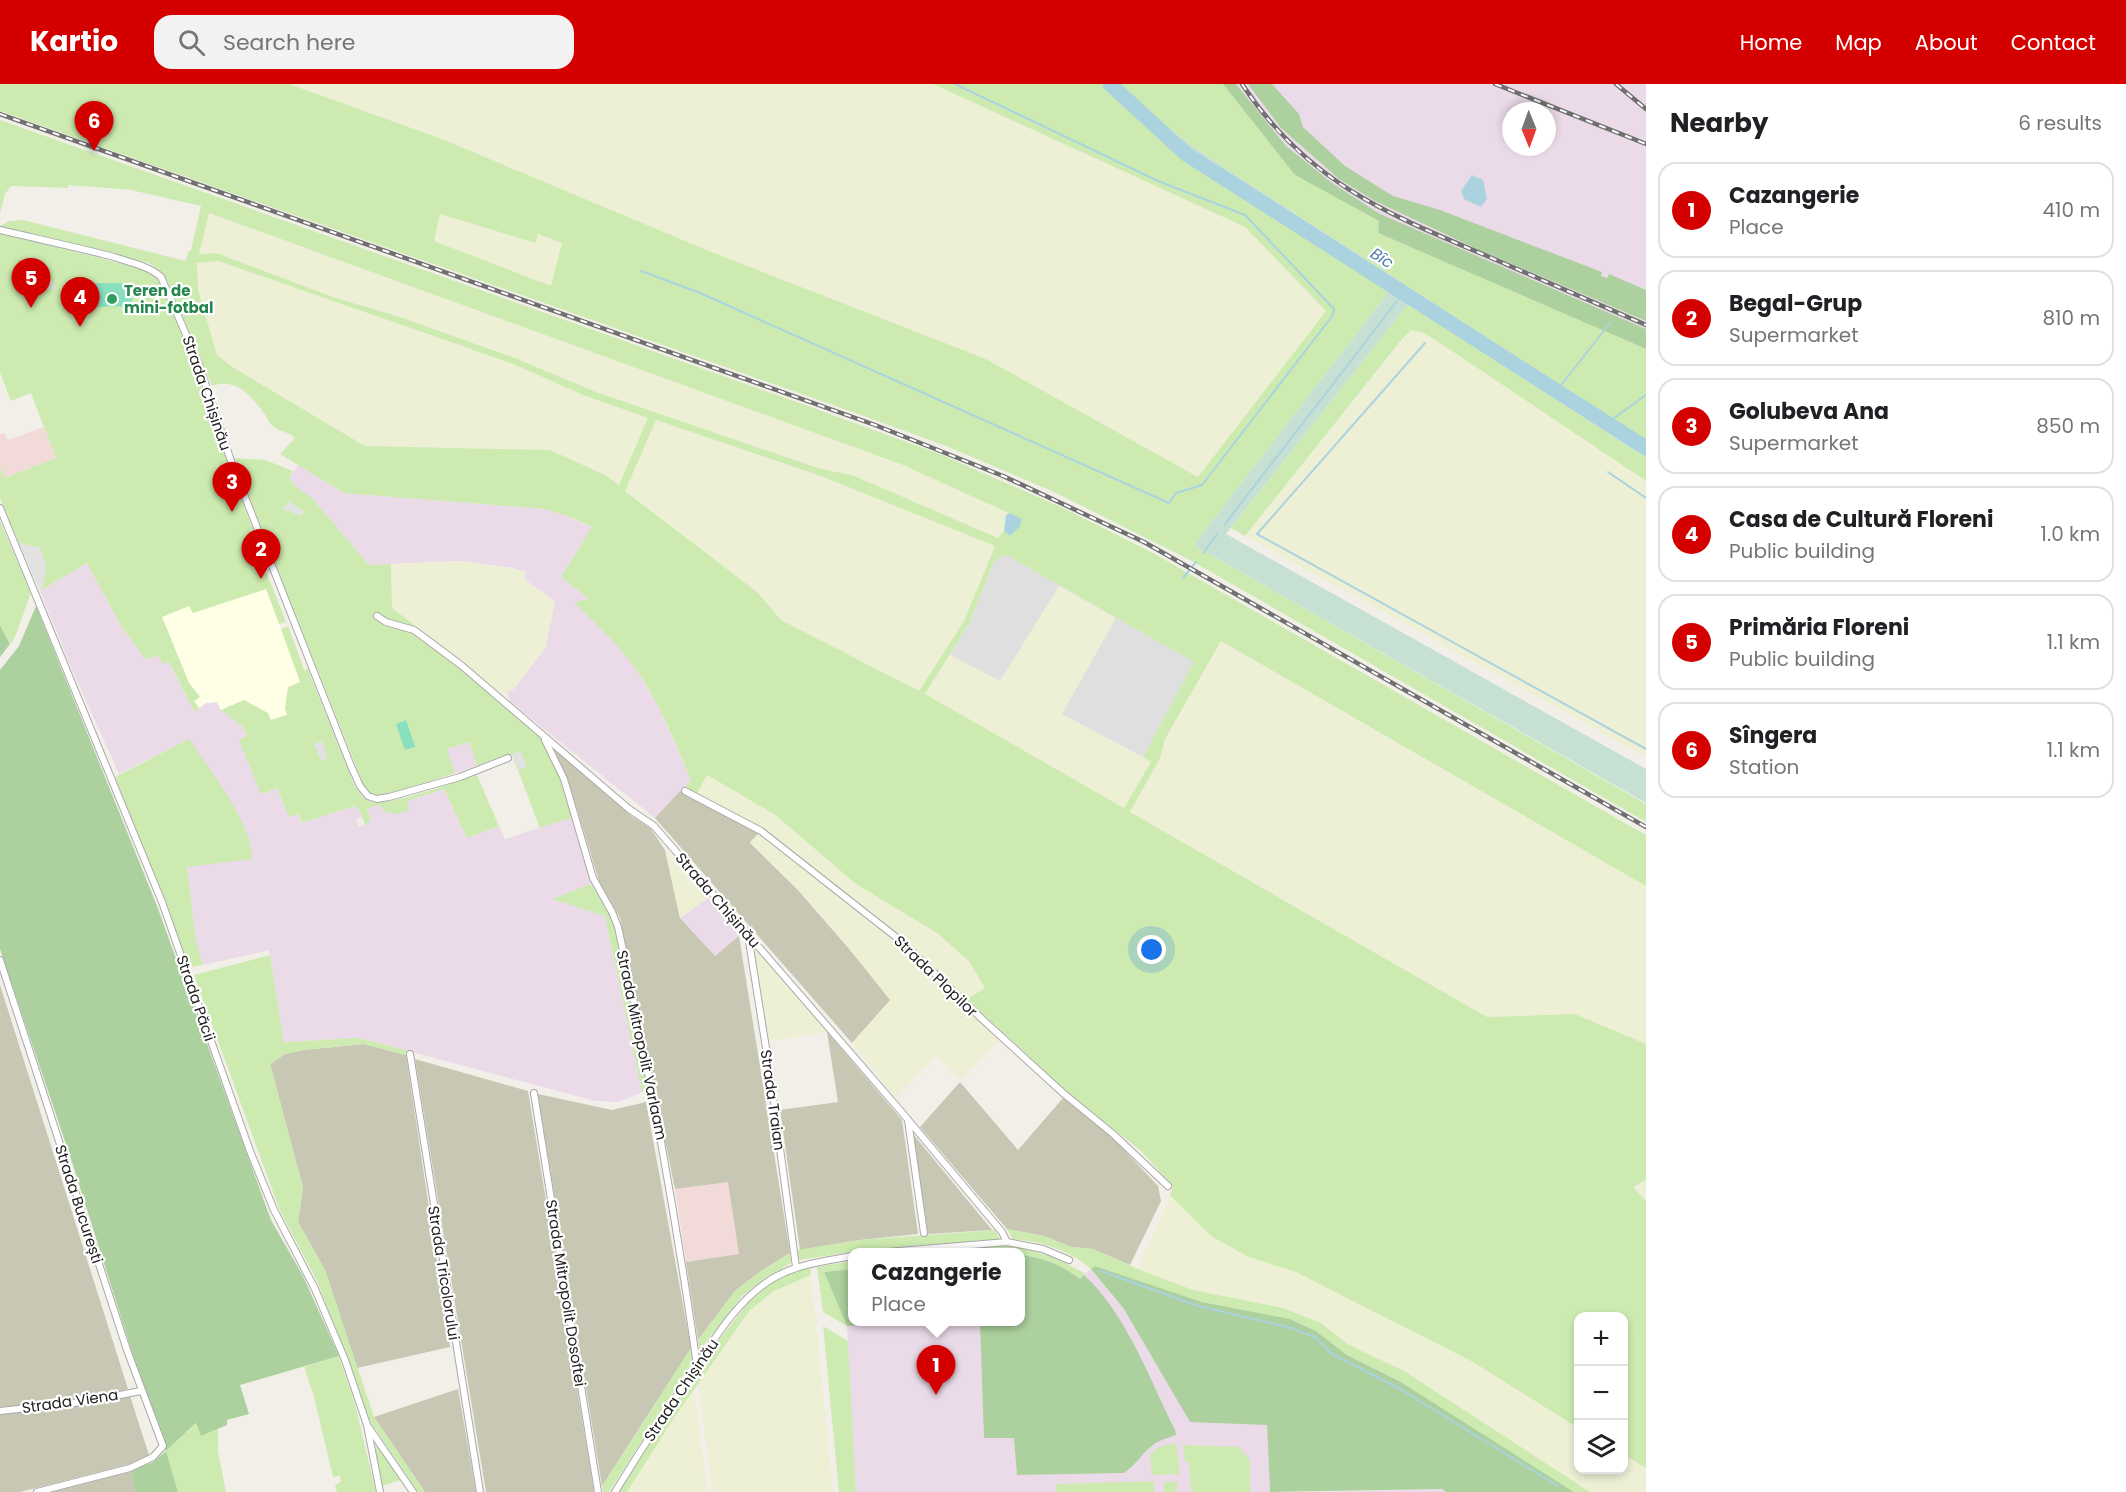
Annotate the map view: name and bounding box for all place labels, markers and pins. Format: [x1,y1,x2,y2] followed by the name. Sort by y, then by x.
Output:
[74,101,113,151] pin: 6
[12,258,51,308] pin: 5
[60,278,100,327] pin: 4
[124,280,213,318] place label: Teren de mini-fotbal
[105,292,119,306] marker: Teren de mini-fotbal
[212,462,252,512] pin: 3
[242,530,280,579] pin: 2
[916,1346,956,1395] pin: 1

